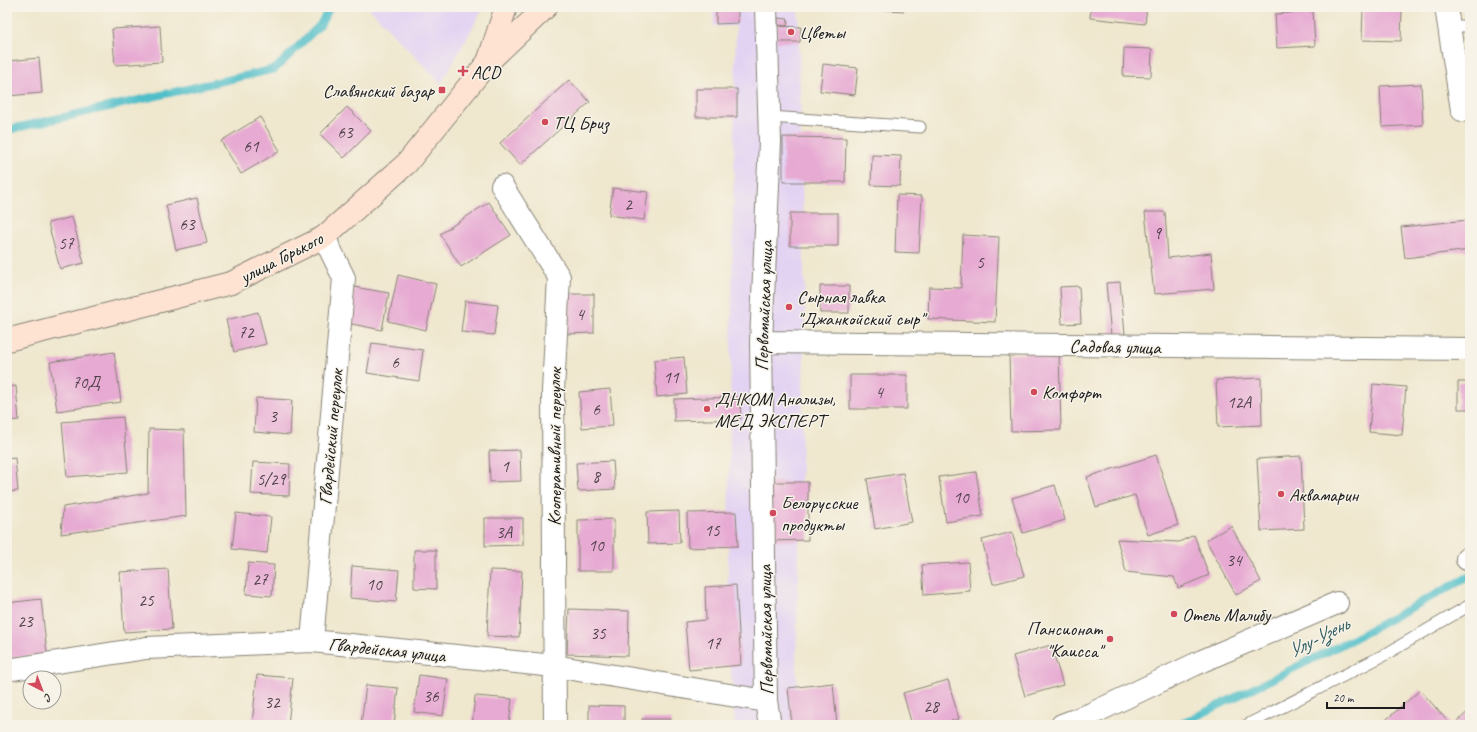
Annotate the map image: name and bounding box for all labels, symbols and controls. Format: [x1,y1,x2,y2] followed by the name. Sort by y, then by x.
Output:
[799,21,847,45] place label: Цветы
[786,27,796,37] marker: Цветы
[471,60,502,84] place label: ACD
[458,66,468,76] marker: ACD
[323,79,436,103] place label: Славянский базар
[437,85,447,95] marker: Славянский базар
[553,111,611,135] place label: ТЦ Бриз
[540,117,550,127] marker: ТЦ Бриз
[337,122,354,143] house number: 63
[243,136,260,157] house number: 61
[624,194,633,215] house number: 2
[179,214,196,235] house number: 63
[1153,223,1162,244] house number: 9
[235,226,328,289] street label: улица Горького
[58,233,75,254] house number: 57
[750,239,778,372] street label: Первомайская улица
[976,252,985,273] house number: 5
[797,285,928,331] place label: Сырная лавка "Джанкойский сыр"
[784,302,794,312] marker: Сырная лавка "Джанкойский сыр"
[576,304,586,325] house number: 4
[238,322,255,343] house number: 72
[1069,334,1162,360] street label: Садовая улица
[391,352,400,373] house number: 6
[543,366,567,526] street label: Кооперативный переулок
[313,367,349,506] street label: Гвардейский переулок
[663,367,680,388] house number: 11
[72,372,102,393] house number: 70Д
[1042,381,1102,405] place label: Комфорт
[875,382,885,403] house number: 4
[715,387,836,433] place label: ДНКОМ Анализы, МЕД ЭКСПЕРТ
[1029,387,1039,397] marker: Комфорт
[1227,392,1252,413] house number: 12А
[592,399,601,420] house number: 6
[702,404,712,414] marker: ДНКОМ Анализы, МЕД ЭКСПЕРТ
[269,406,278,427] house number: 3
[501,456,510,477] house number: 1
[592,466,602,487] house number: 8
[257,469,287,490] house number: 5/29
[1289,483,1359,507] place label: Аквамарин
[953,487,970,508] house number: 10
[1276,489,1286,499] marker: Аквамарин
[781,491,859,537] place label: Белорусские продукты
[768,508,778,518] marker: Белорусские продукты
[704,520,721,541] house number: 15
[496,522,514,543] house number: 3А
[588,535,605,556] house number: 10
[1226,550,1244,571] house number: 34
[753,563,779,695] street label: Первомайская улица
[252,569,269,590] house number: 27
[366,574,383,595] house number: 10
[138,590,155,611] house number: 25
[1182,603,1272,627] place label: Отель Малибу
[1169,609,1179,619] marker: Отель Малибу
[1283,610,1355,663] water label: Улу-Узень
[17,611,34,632] house number: 23
[1027,617,1105,663] place label: Пансионат "Каисса"
[590,623,607,644] house number: 35
[327,632,448,668] street label: Гвардейская улица
[705,633,722,654] house number: 17
[1105,634,1115,644] marker: Пансионат "Каисса"
[22,670,62,710] north arrow
[1327,684,1404,710] scale bar
[423,686,440,707] house number: 36
[41,690,55,706] text: С
[1333,690,1355,706] text: 20 m
[264,692,281,713] house number: 32
[923,696,941,717] house number: 28

